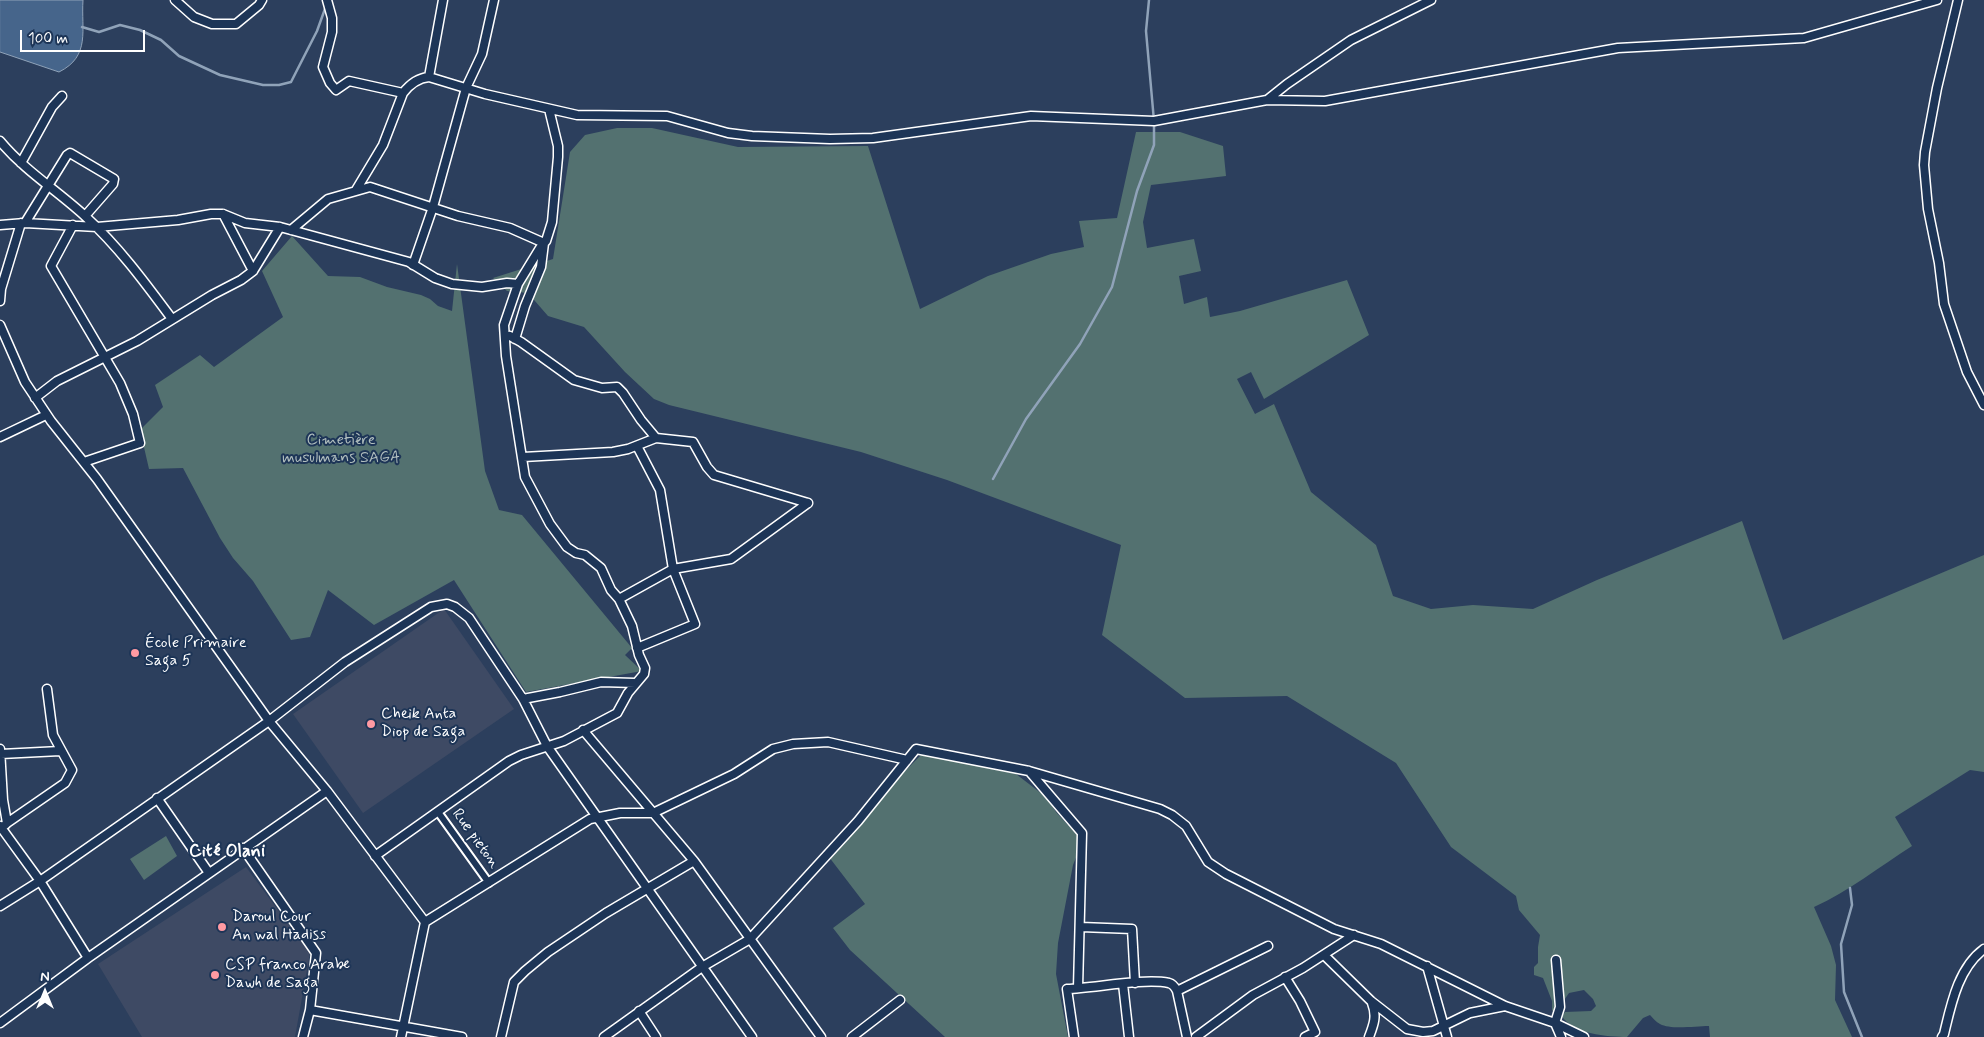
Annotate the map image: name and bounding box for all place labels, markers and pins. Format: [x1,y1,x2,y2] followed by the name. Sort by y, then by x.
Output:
[145,634,247,672] place label: École Primaire Saga 5
[129,647,141,659] marker: École Primaire Saga 5
[381,705,465,743] place label: Cheik Anta Diop de Saga
[365,718,377,730] marker: Cheik Anta Diop de Saga
[232,908,326,946] place label: Daroul Cour An wal Hadiss
[216,921,228,933] marker: Daroul Cour An wal Hadiss
[225,956,350,994] place label: CSP franco Arabe Dawh de Saga
[209,969,221,981] marker: CSP franco Arabe Dawh de Saga

